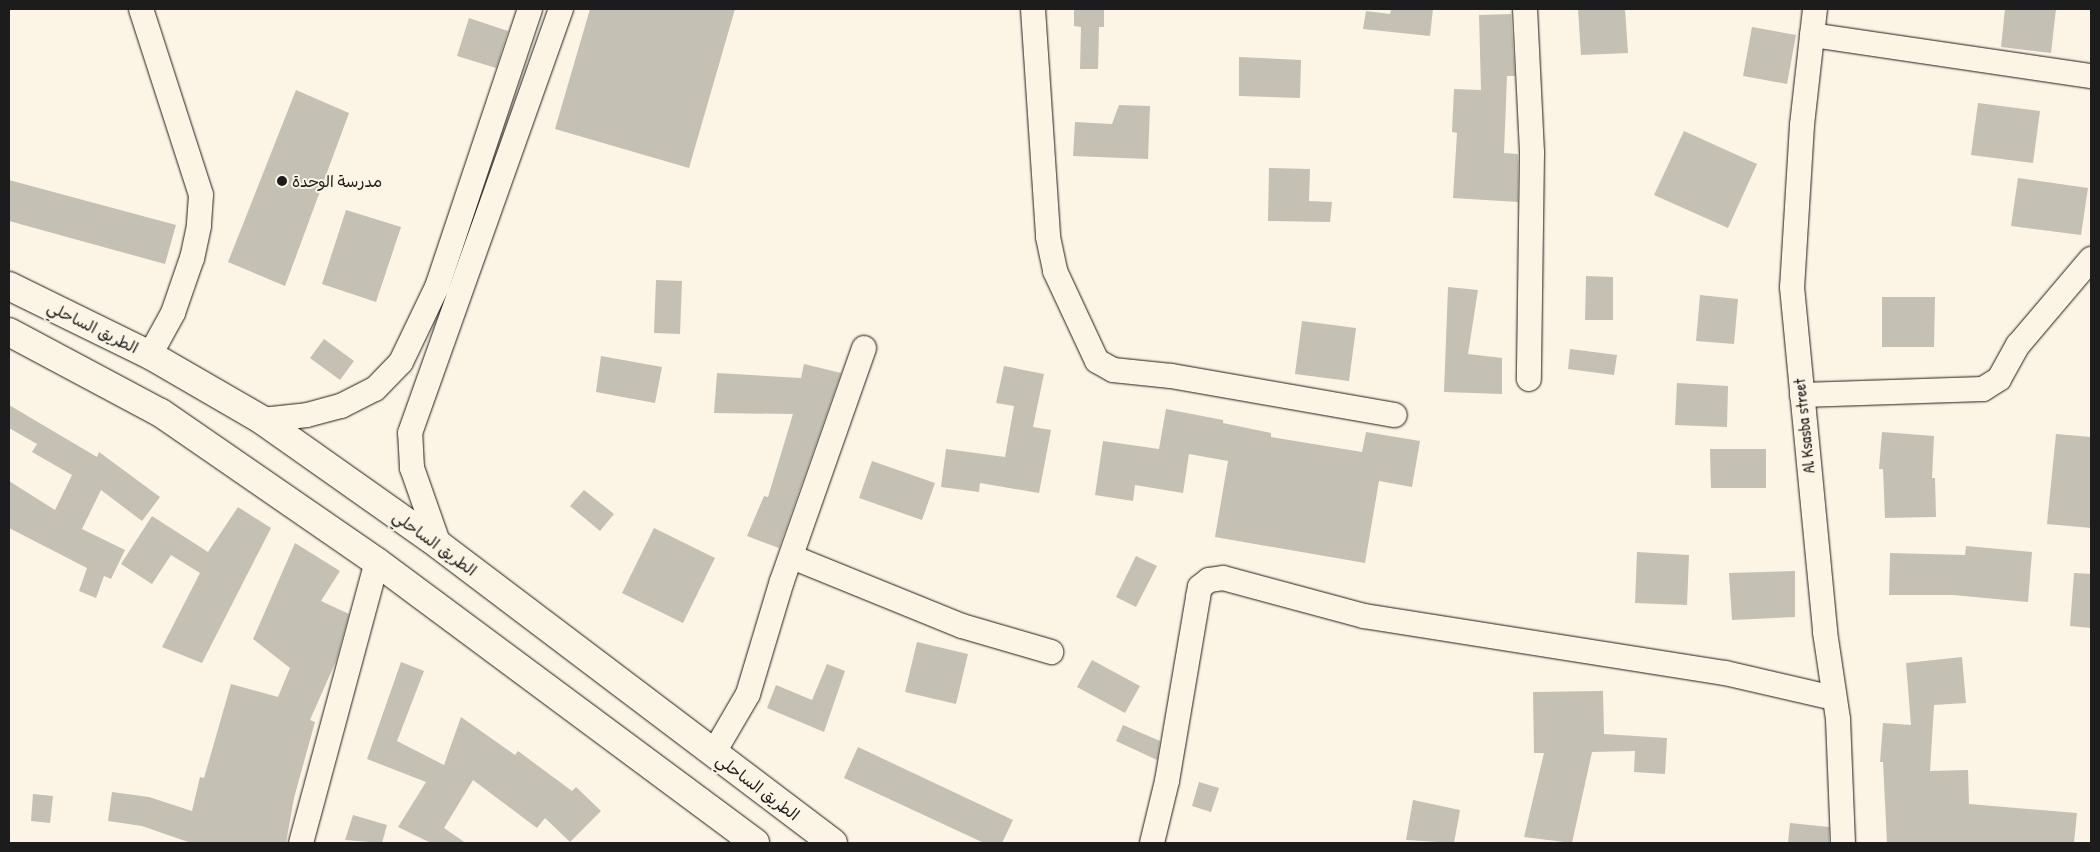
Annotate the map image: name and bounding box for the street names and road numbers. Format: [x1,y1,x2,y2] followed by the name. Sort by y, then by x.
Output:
[44,297,142,357] street label: الطريق الساحلي
[1789,378,1819,474] street label: Al Ksasba street
[389,506,481,580] street label: الطريق الساحلي
[713,750,803,824] street label: الطريق الساحلي

